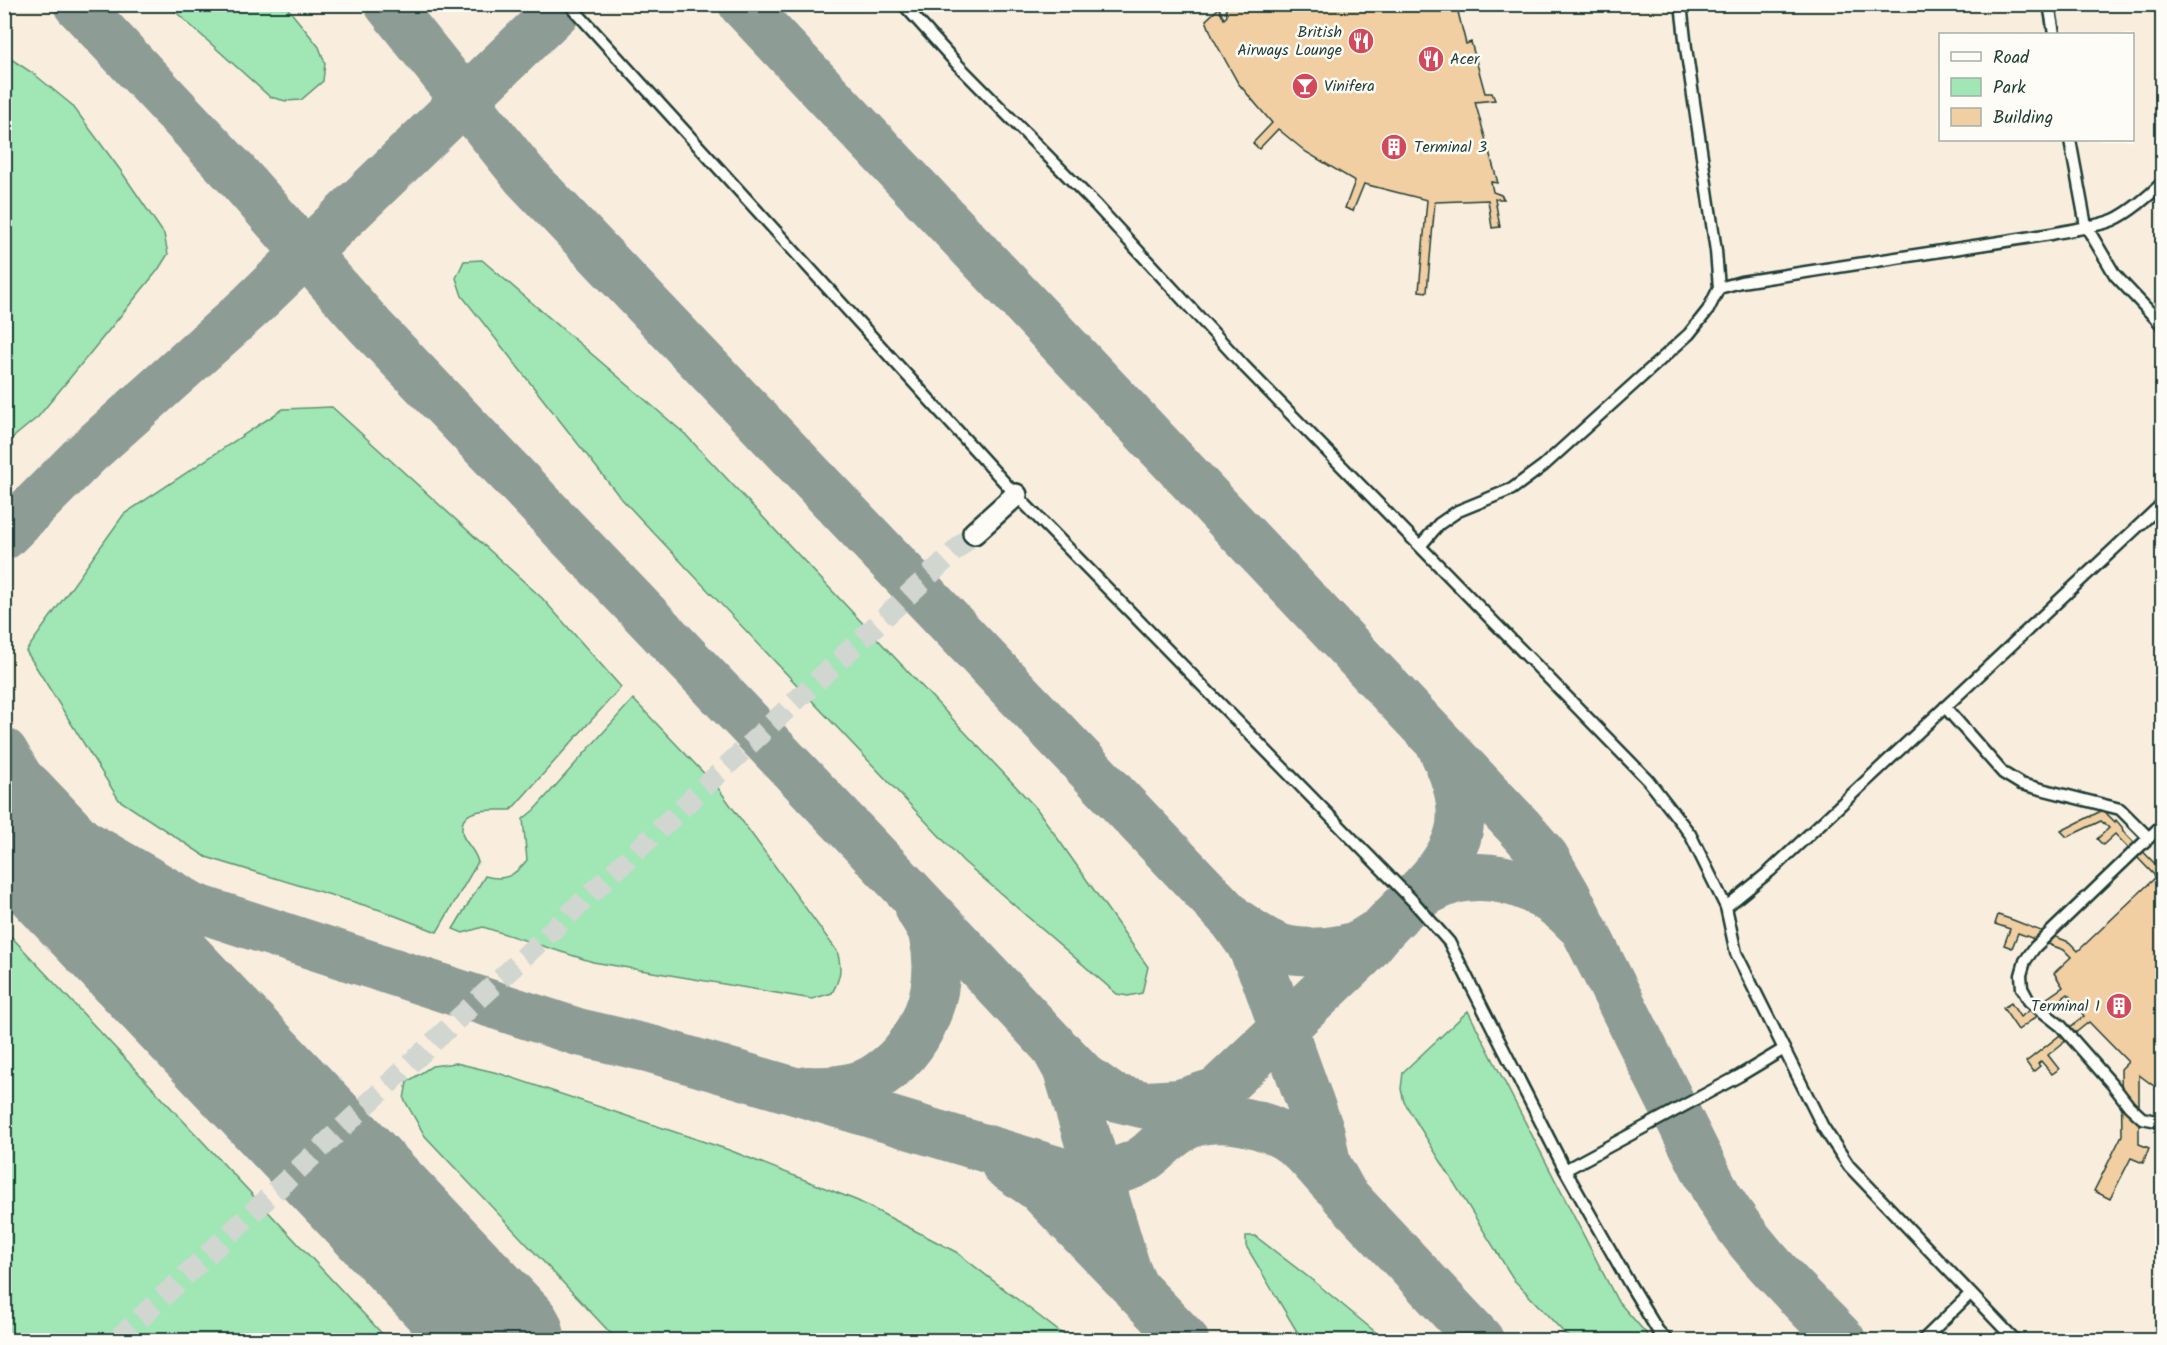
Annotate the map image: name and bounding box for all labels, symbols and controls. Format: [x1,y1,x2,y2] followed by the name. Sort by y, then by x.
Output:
[1237,20,1342,63] place label: British Airways Lounge
[1346,26,1376,56] restaurant icon: British Airways Lounge
[1939,33,2134,141] legend
[1416,44,1446,74] restaurant icon: Acer
[1993,44,2030,73] text: Road
[1450,47,1481,72] place label: Acer
[1290,71,1320,101] bar icon: Vinifera
[1324,74,1375,99] place label: Vinifera
[1993,74,2026,103] text: Park
[1993,104,2053,133] text: Building
[1379,132,1409,162] building icon: Terminal 3
[1414,135,1487,160] place label: Terminal 3
[2104,991,2134,1021] building icon: Terminal 1
[2031,994,2100,1019] place label: Terminal 1

